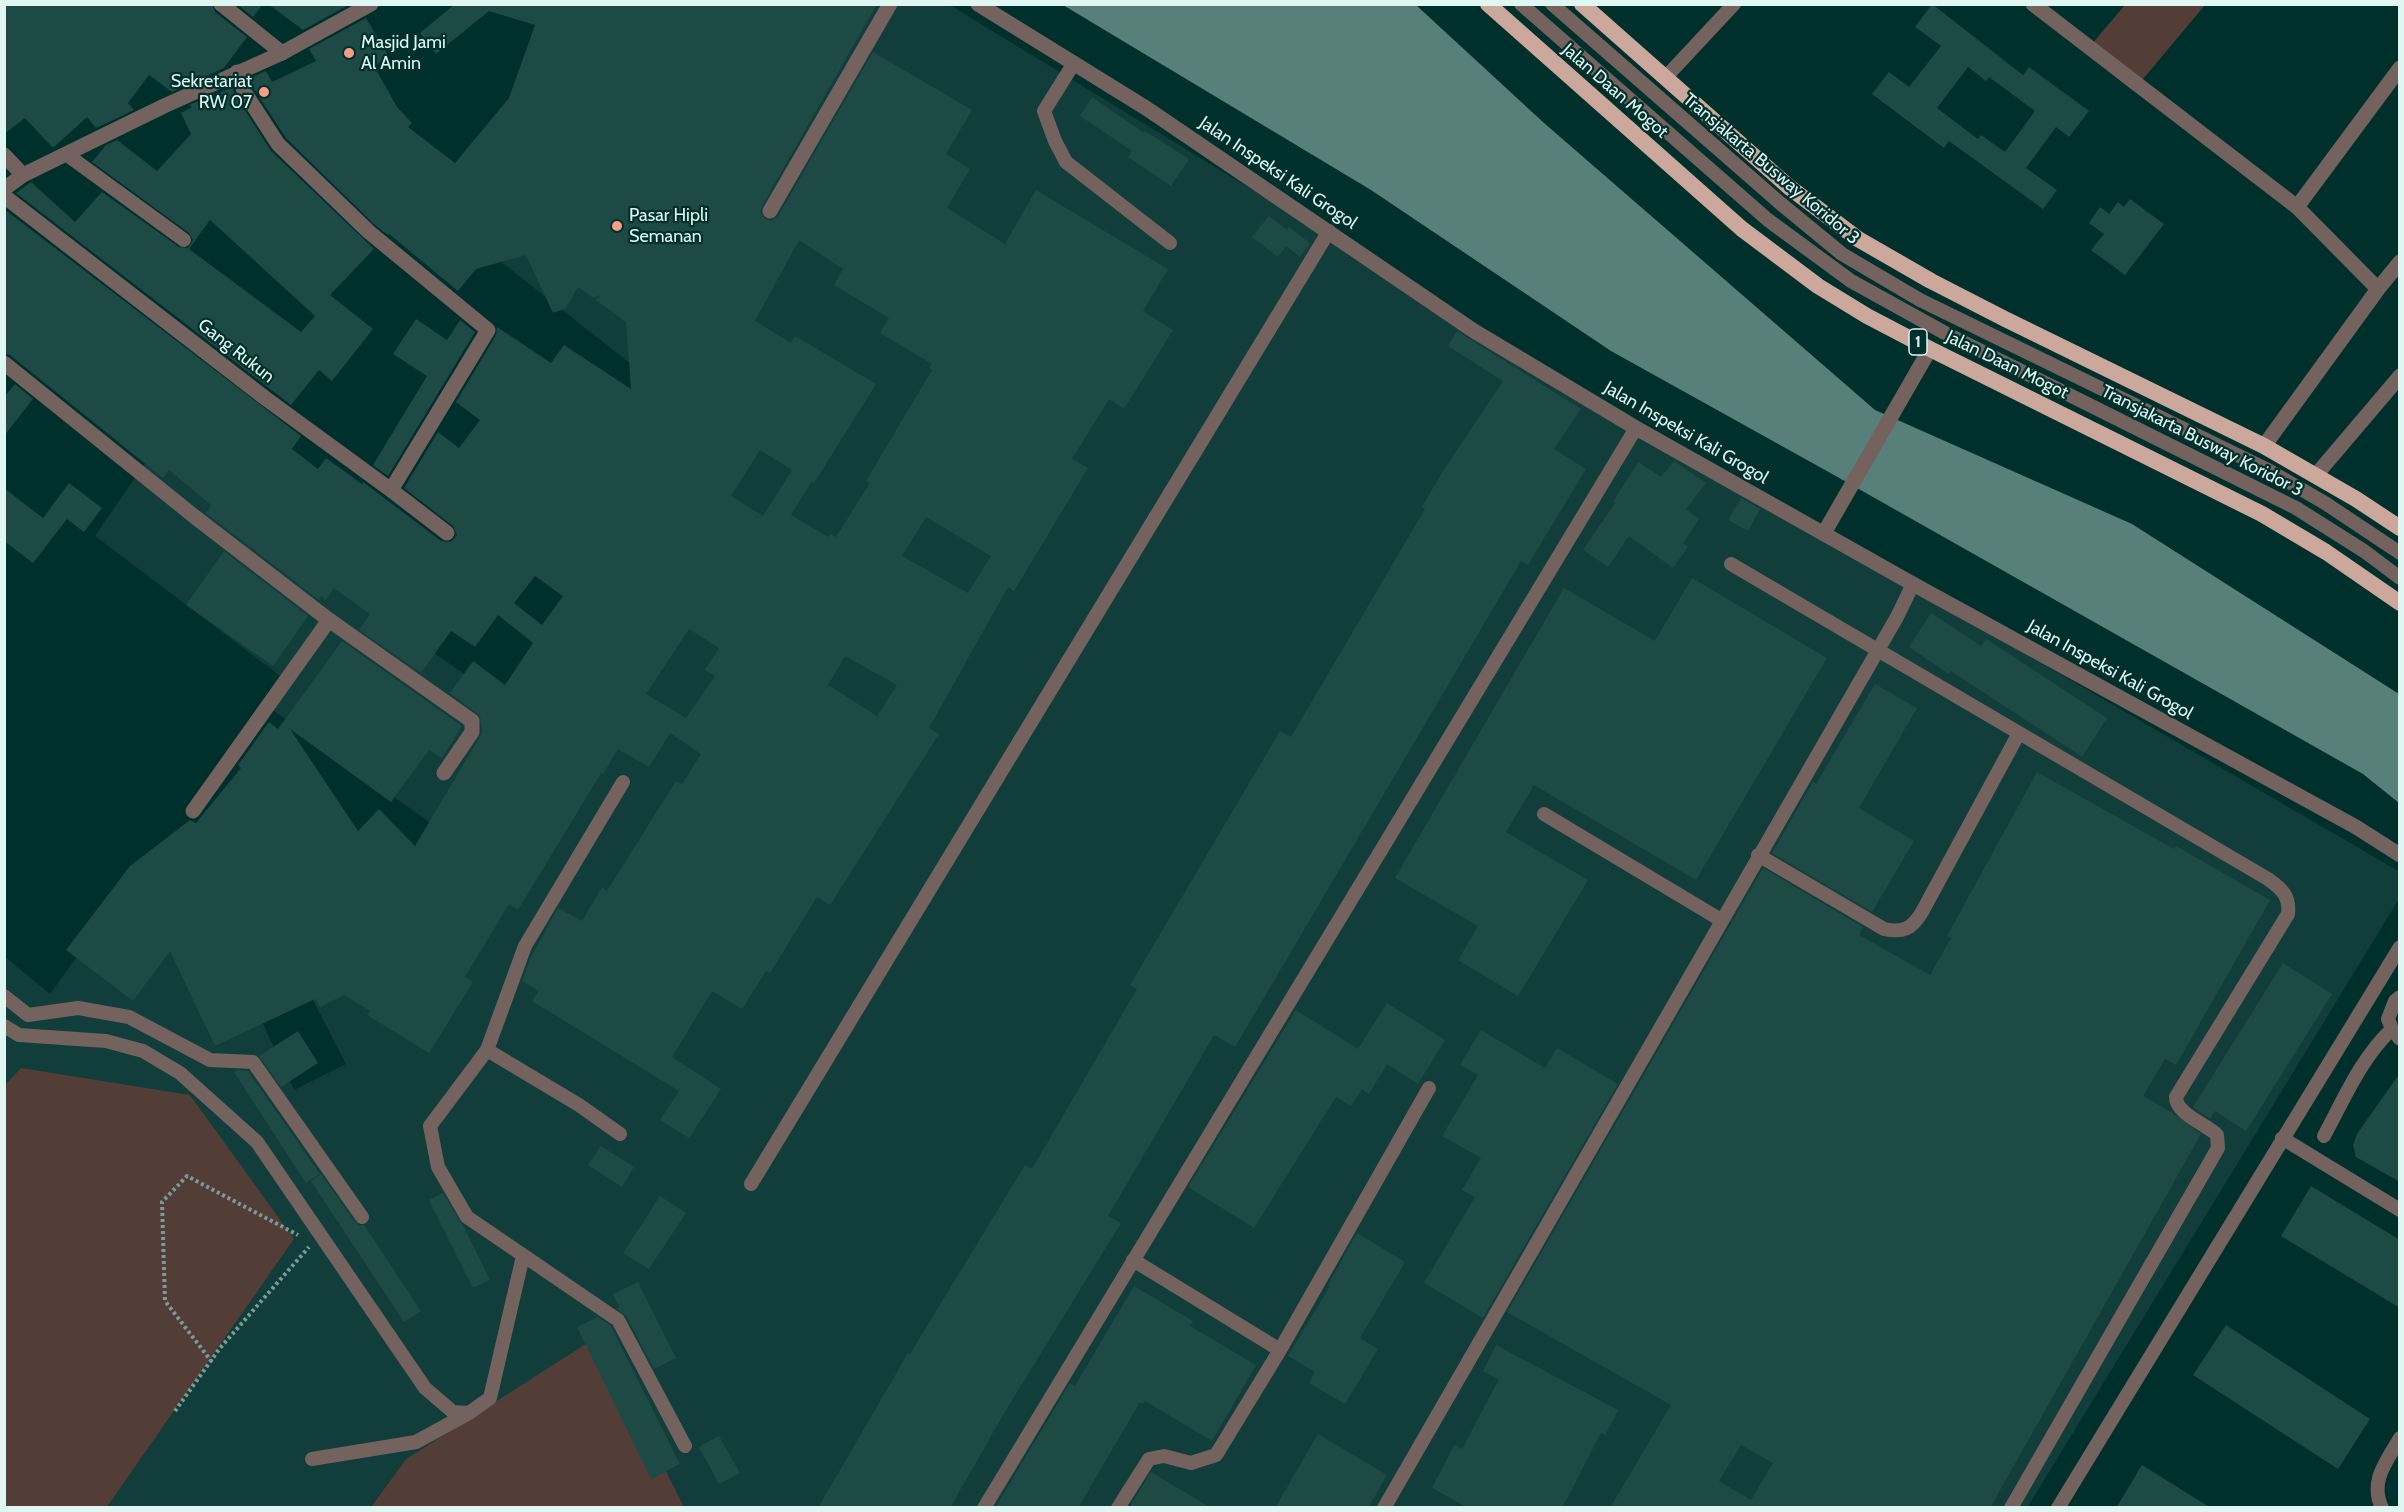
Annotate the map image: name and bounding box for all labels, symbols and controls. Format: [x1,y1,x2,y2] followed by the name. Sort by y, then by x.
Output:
[361,32,446,74] place label: Masjid Jami Al Amin
[1558,39,1672,143] street label: Jalan Daan Mogot
[342,46,356,60] marker: Masjid Jami Al Amin
[171,71,252,113] place label: Sekretariat RW 07
[257,85,271,99] marker: Sekretariat RW 07
[1678,89,1864,249] street label: Transjakarta Busway Koridor 3
[1195,112,1361,234] street label: Jalan Inspeksi Kali Grogol
[629,205,708,248] place label: Pasar Hipli Semanan
[610,219,624,233] marker: Pasar Hipli Semanan
[193,314,279,388] street label: Gang Rukun
[1942,326,2072,404] street label: Jalan Daan Mogot
[1909,329,1927,355] road number: 1
[1600,377,1772,489] street label: Jalan Inspeksi Kali Grogol
[2098,381,2306,501] street label: Transjakarta Busway Koridor 3
[2023,615,2197,725] street label: Jalan Inspeksi Kali Grogol

